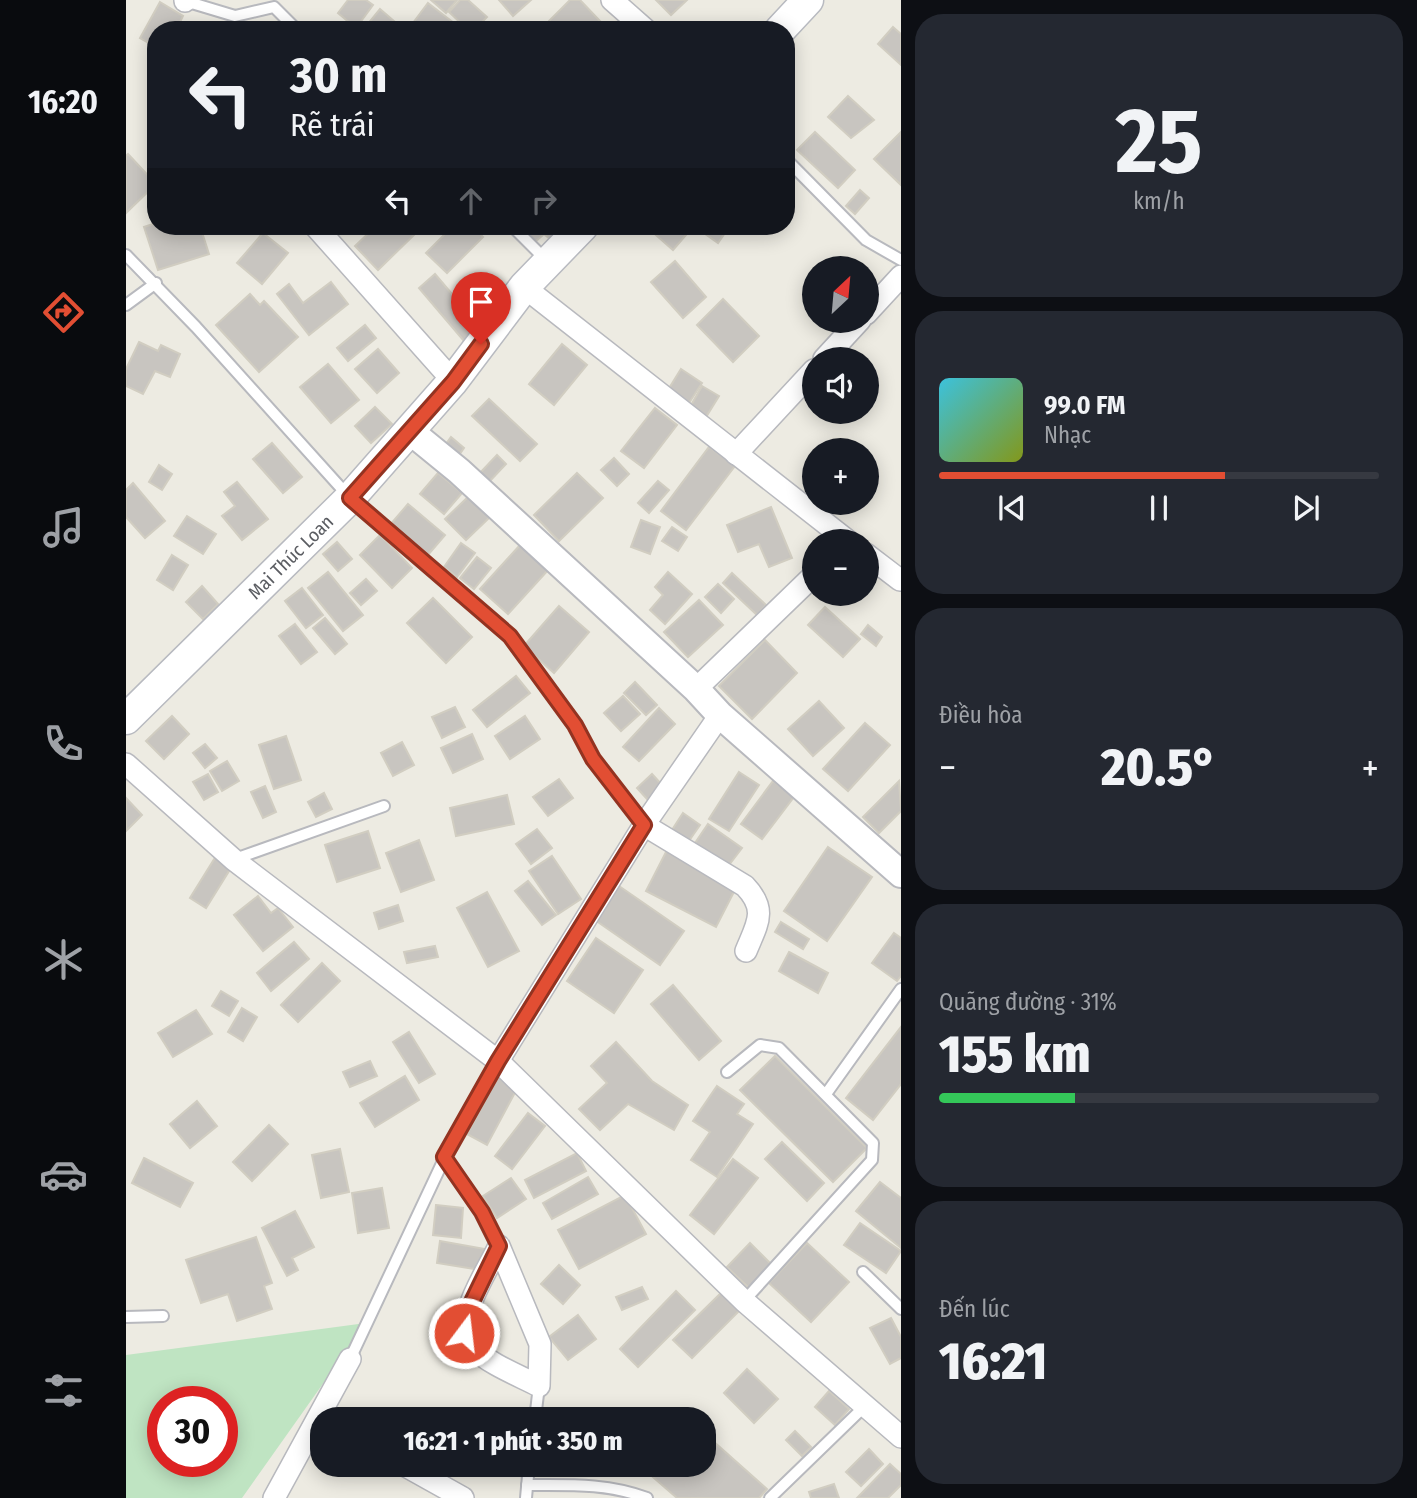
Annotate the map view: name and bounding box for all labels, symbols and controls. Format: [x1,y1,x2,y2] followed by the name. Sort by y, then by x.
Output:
[290,46,388,105] text: 30 m
[175,49,266,140] icon: left
[28,83,98,121] text: 16:20
[1116,87,1202,196] text: 25
[290,106,375,144] text: Rẽ trái
[379,182,417,220] icon: left
[452,182,490,220] icon: ahead
[525,182,563,220] icon: right
[1133,187,1185,215] text: km/h
[802,256,878,332] north arrow
[802,256,879,606] map controls
[451,272,511,344] pin
[462,283,500,321] icon: arrive
[39,288,88,337] icon: directions
[802,347,879,424] button: sound
[1044,390,1126,421] text: 99.0 FM
[1044,421,1091,449] text: Nhạc
[802,438,879,515] button: +
[993,489,1031,527] icon: previous
[1140,489,1178,527] icon: pause
[1287,489,1325,527] icon: next
[39,503,88,552] icon: music
[243,510,338,604] street label: Mai Thúc Loan
[802,529,879,606] button: −
[939,701,1023,729] text: Điều hòa
[39,719,88,768] icon: phone
[1101,736,1217,799] text: 20.5°
[939,745,956,791] text: −
[1362,745,1379,791] text: +
[39,935,88,984] icon: climate
[939,988,1117,1016] text: Quãng đường · 31%
[939,1023,1090,1086] text: 155 km
[39,1150,88,1199] icon: car
[939,1295,1009,1323] text: Đến lúc
[427,1296,501,1370] position arrow
[939,1330,1047,1393] text: 16:21
[39,1366,88,1415] icon: filters
[147,1386,238,1477] speed limit sign: 30
[404,1426,622,1457] text: 16:21 · 1 phút · 350 m

